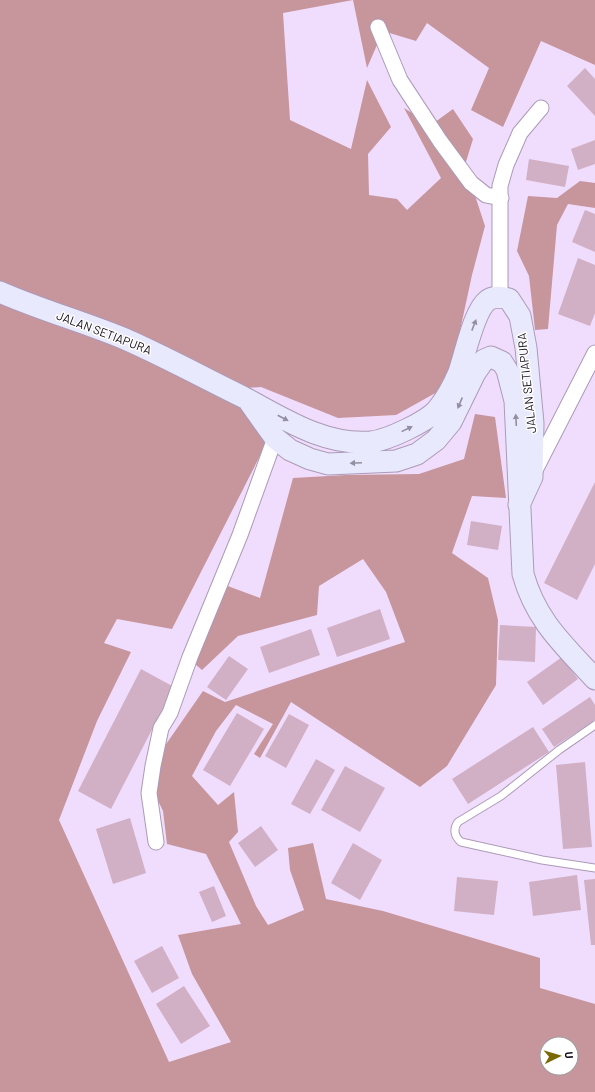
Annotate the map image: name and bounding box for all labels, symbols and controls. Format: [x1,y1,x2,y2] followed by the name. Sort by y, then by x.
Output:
[55,307,154,357] street label: JALAN SETIAPURA
[472,318,478,330] one-way arrow
[514,332,538,434] street label: JALAN SETIAPURA
[456,397,462,409] one-way arrow
[512,414,519,426] one-way arrow
[278,415,289,421] one-way arrow
[401,426,412,432] one-way arrow
[349,460,362,466] one-way arrow
[539,1036,579,1076] north arrow
[563,1051,576,1059] text: U

